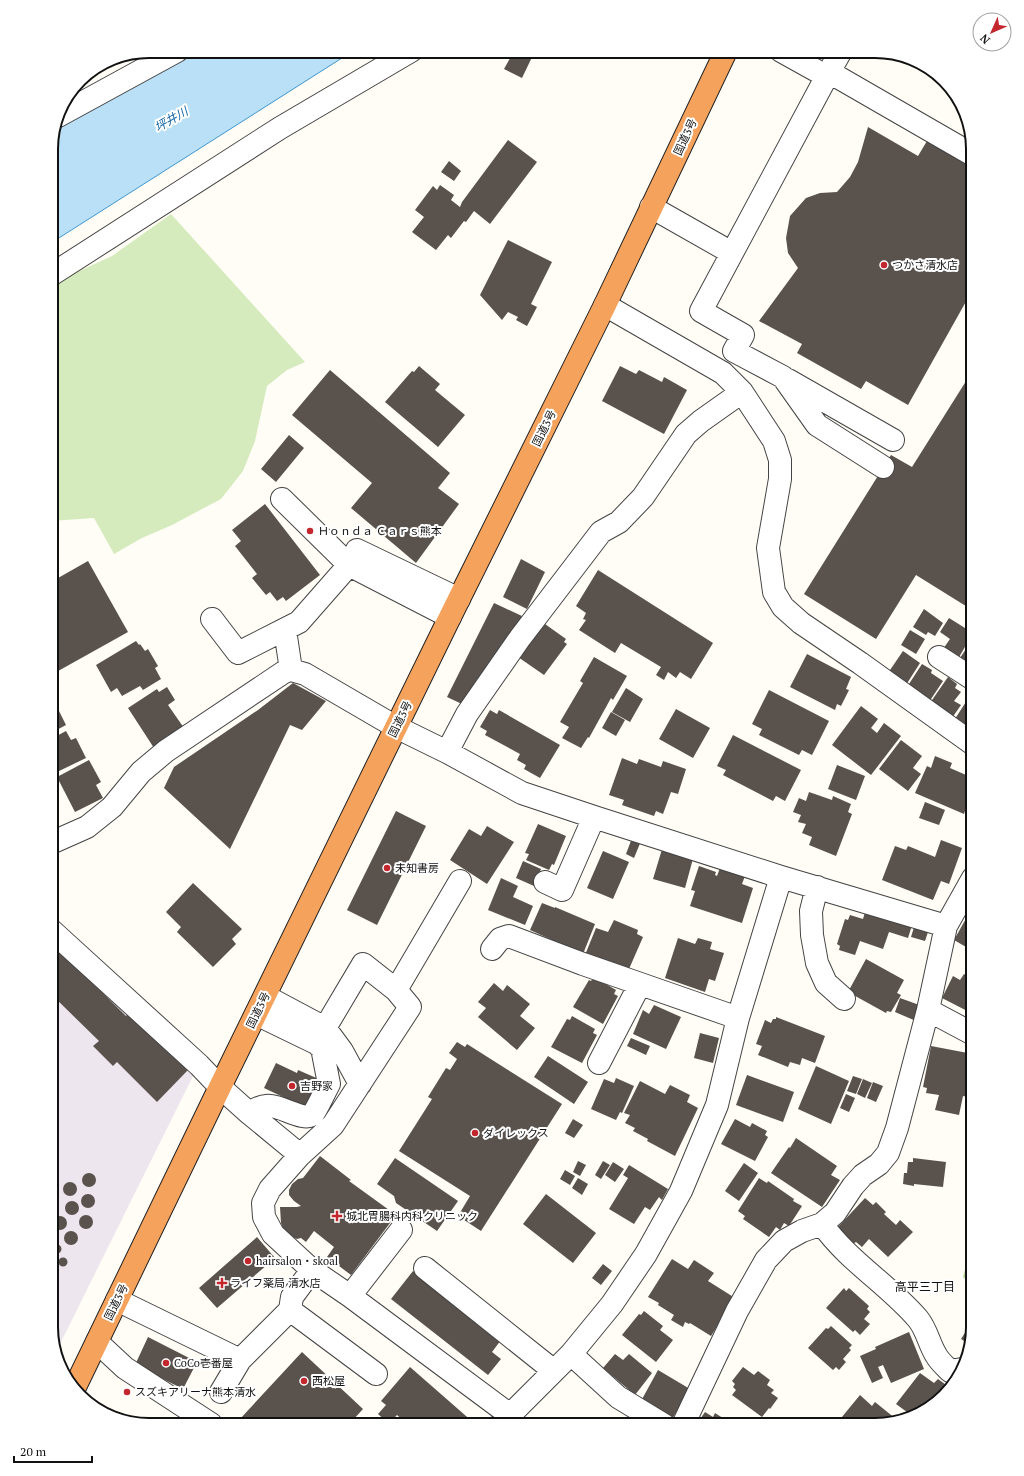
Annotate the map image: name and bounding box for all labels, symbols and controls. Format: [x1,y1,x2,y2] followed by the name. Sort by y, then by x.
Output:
[972,12,1012,52] north arrow
[977,31,993,47] text: N
[152,103,192,134] water label: 坪井川
[670,116,700,158] street label: 国道3号
[892,258,958,272] place label: つかさ清水店
[879,260,889,270] marker: つかさ清水店
[529,407,559,449] street label: 国道3号
[318,524,442,538] place label: Ｈｏｎｄａ Ｃａｒｓ熊本
[305,526,315,536] marker: Ｈｏｎｄａ Ｃａｒｓ熊本
[385,698,415,740] street label: 国道3号
[395,861,439,875] place label: 未知書房
[382,863,392,873] marker: 未知書房
[243,989,273,1031] street label: 国道3号
[300,1079,333,1093] place label: 吉野家
[287,1081,297,1091] marker: 吉野家
[483,1126,549,1140] place label: ダイレックス
[470,1128,480,1138] marker: ダイレックス
[346,1209,478,1223] place label: 城北胃腸科内科クリニック
[331,1210,343,1222] marker: 城北胃腸科内科クリニック
[256,1254,338,1268] place label: hairsalon・skoal
[243,1256,253,1266] marker: hairsalon・skoal
[230,1276,321,1290] place label: ライフ薬局 清水店
[217,1278,227,1288] marker: ライフ薬局 清水店
[895,1279,955,1294] district label: 高平三丁目
[101,1281,131,1323] street label: 国道3号
[174,1356,233,1370] place label: CoCo壱番屋
[161,1358,171,1368] marker: CoCo壱番屋
[312,1374,345,1388] place label: 西松屋
[299,1376,309,1386] marker: 西松屋
[135,1385,256,1399] place label: スズキアリーナ熊本清水
[122,1387,132,1397] marker: スズキアリーナ熊本清水
[14,1438,92,1464] scale bar
[20,1444,47,1459] text: 20 m

